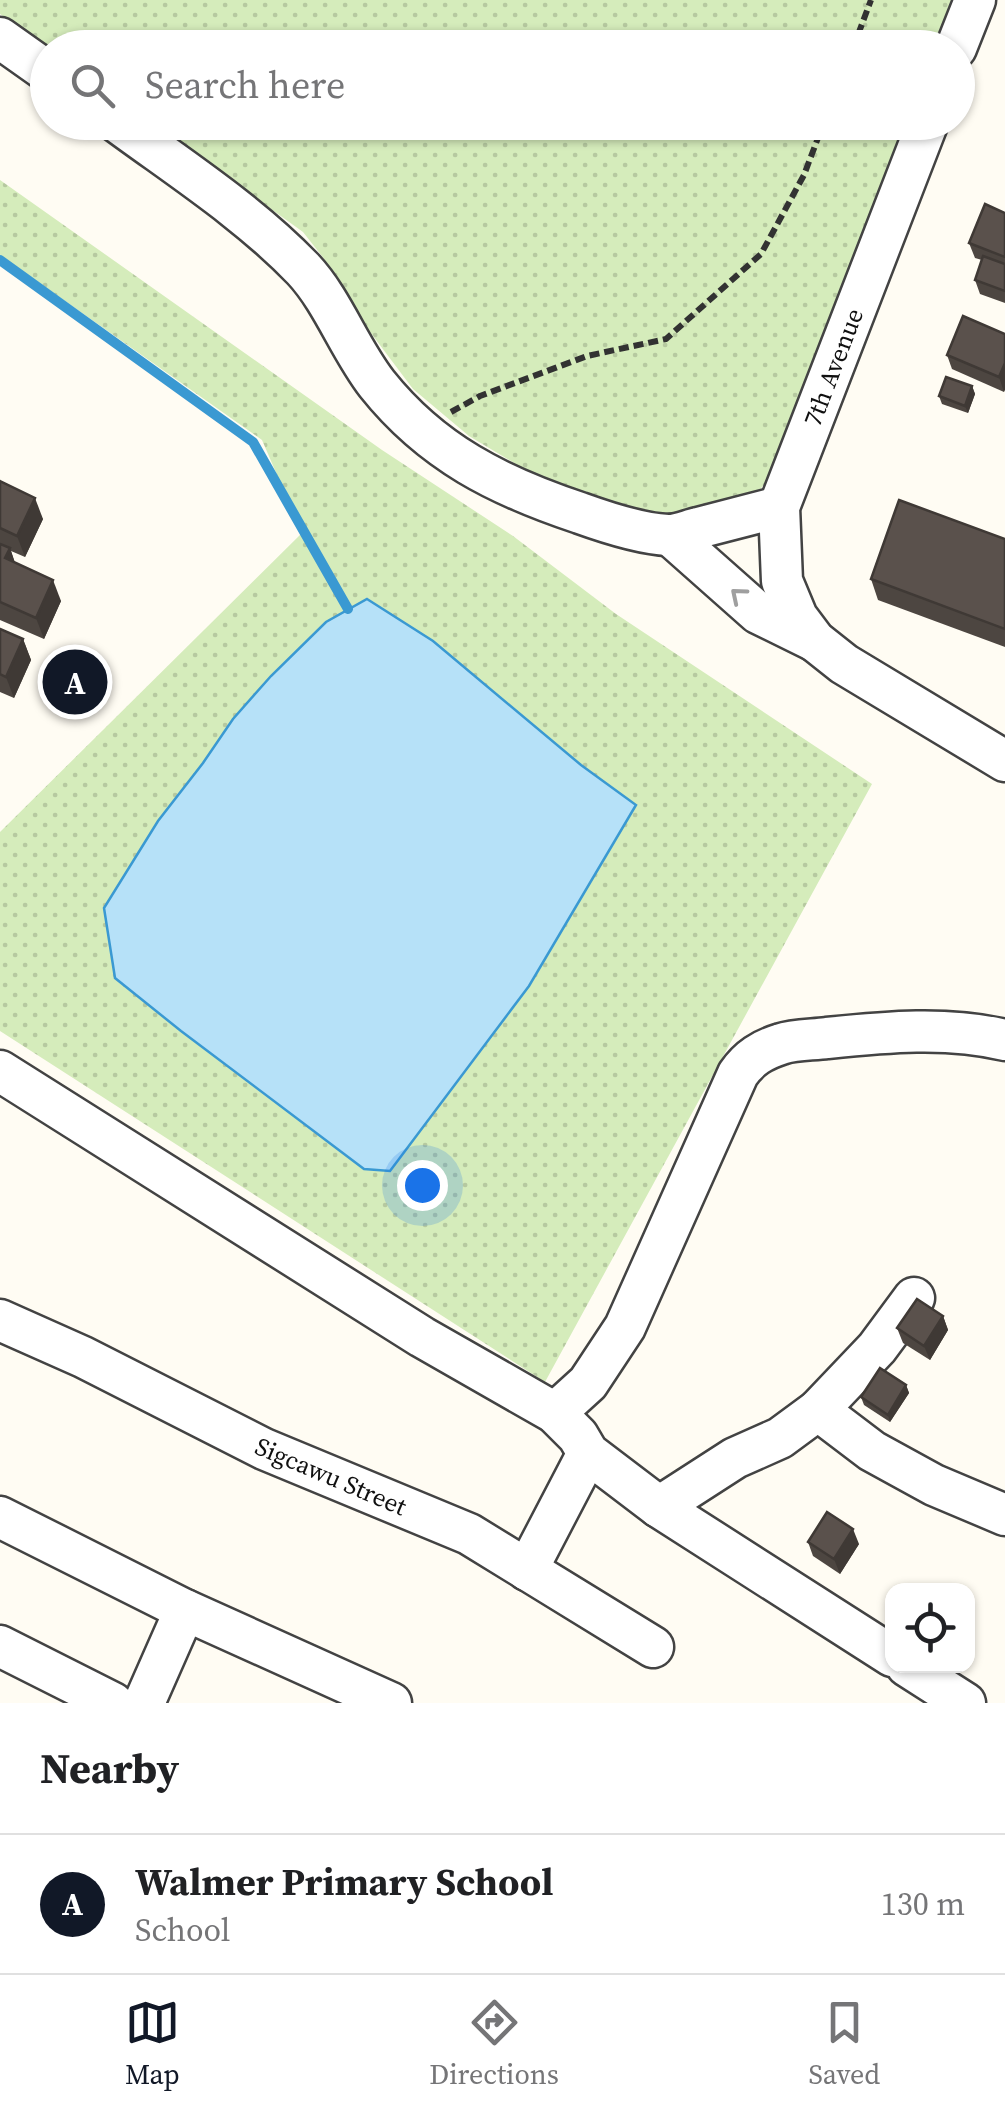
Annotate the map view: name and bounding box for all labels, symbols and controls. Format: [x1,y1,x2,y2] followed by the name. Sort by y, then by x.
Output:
[30,30,975,140] search box
[65,58,120,113] icon: search
[145,59,345,111] text: Search here
[795,303,871,431] street label: 7th Avenue
[731,589,749,607] one-way arrow
[42,644,108,720] pin: A
[397,1160,448,1211] your location
[250,1429,413,1524] street label: Sigcawu Street
[885,1583,975,1673] map controls
[885,1583,975,1673] button: locate
[40,1739,179,1797] text: Nearby
[135,1856,553,1908] text: Walmer Primary School
[62,1882,83,1926] text: A
[881,1882,965,1926] text: 130 m
[135,1908,230,1952] text: School
[125,1995,180,2093] tab: Map
[429,1995,559,2093] tab: Directions
[808,1995,880,2093] tab: Saved

